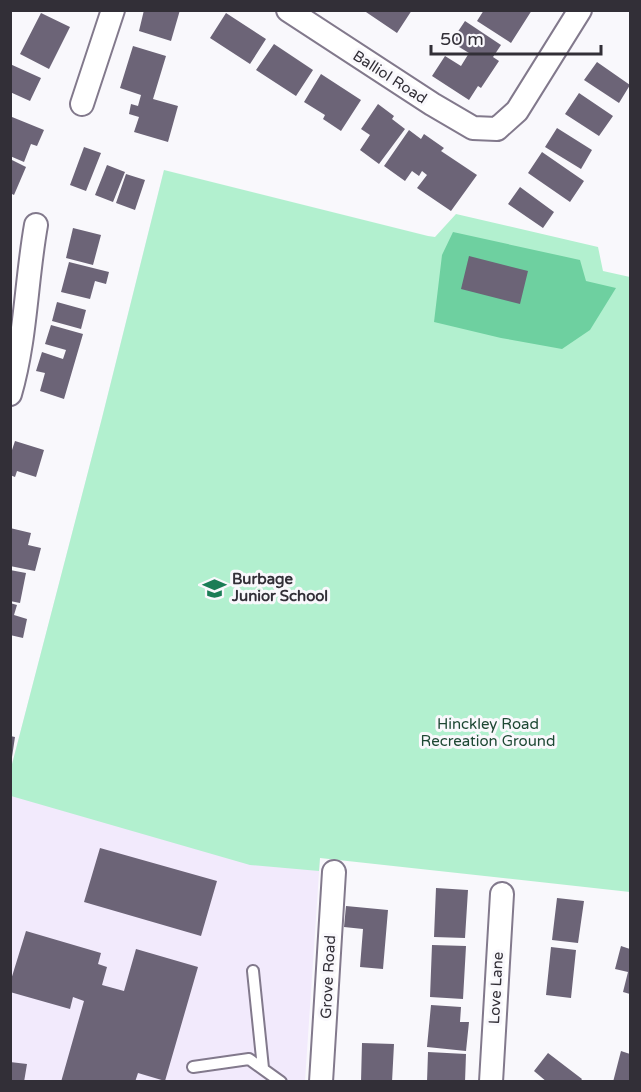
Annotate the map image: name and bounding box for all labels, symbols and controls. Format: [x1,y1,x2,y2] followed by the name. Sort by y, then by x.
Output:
[431,18,600,56] scale bar
[440,28,484,50] text: 50 m
[350,46,430,108] street label: Balliol Road
[231,570,328,605] place label: Burbage Junior School
[201,575,227,601] school or university icon: Burbage Junior School
[421,715,555,750] park label: Hinckley Road Recreation Ground
[317,935,339,1019] street label: Grove Road
[485,951,507,1025] street label: Love Lane

